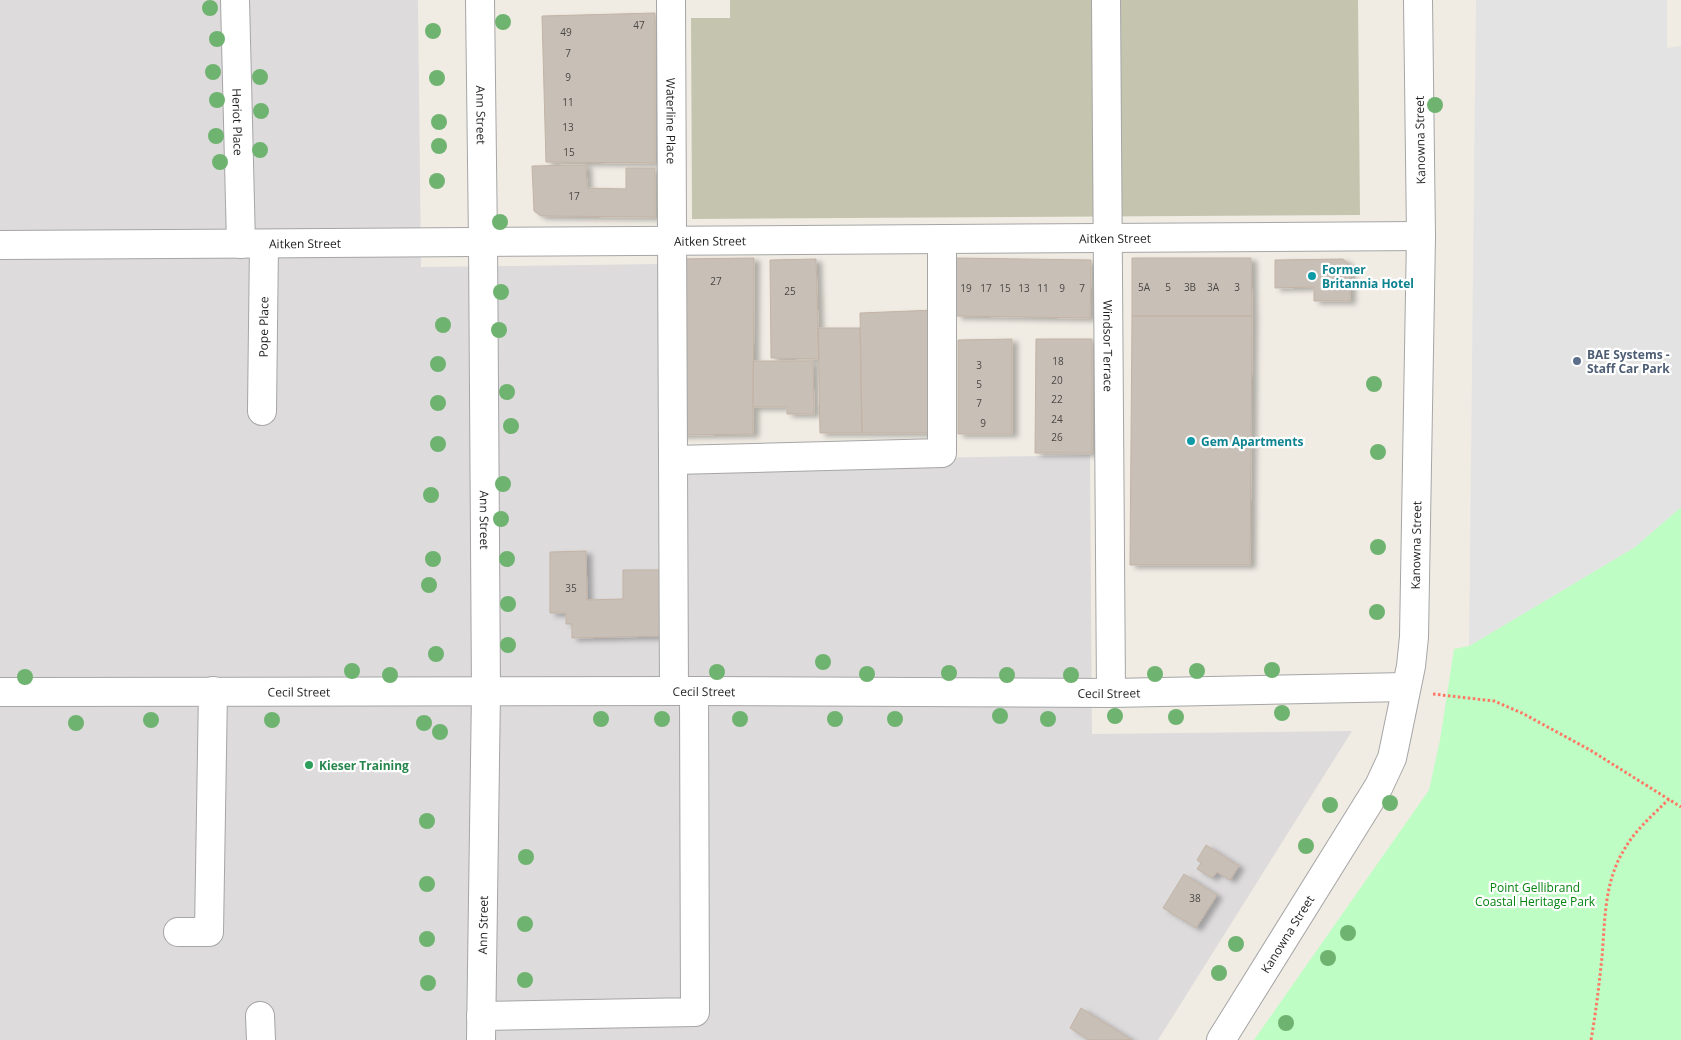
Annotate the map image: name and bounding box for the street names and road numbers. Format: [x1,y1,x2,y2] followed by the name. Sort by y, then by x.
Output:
[663,78,680,164] street label: Waterline Place
[473,85,490,145] street label: Ann Street
[229,88,247,156] street label: Heriot Place
[1411,96,1429,184] street label: Kanowna Street
[1079,229,1151,247] street label: Aitken Street
[674,232,746,249] street label: Aitken Street
[269,234,341,252] street label: Aitken Street
[254,296,272,358] street label: Pope Place
[1100,300,1117,392] street label: Windsor Terrace
[476,490,494,550] street label: Ann Street
[1406,501,1425,590] street label: Kanowna Street
[673,682,735,700] street label: Cecil Street
[268,683,330,700] street label: Cecil Street
[1078,684,1141,702] street label: Cecil Street
[1256,892,1318,976] street label: Kanowna Street
[474,895,492,955] street label: Ann Street

